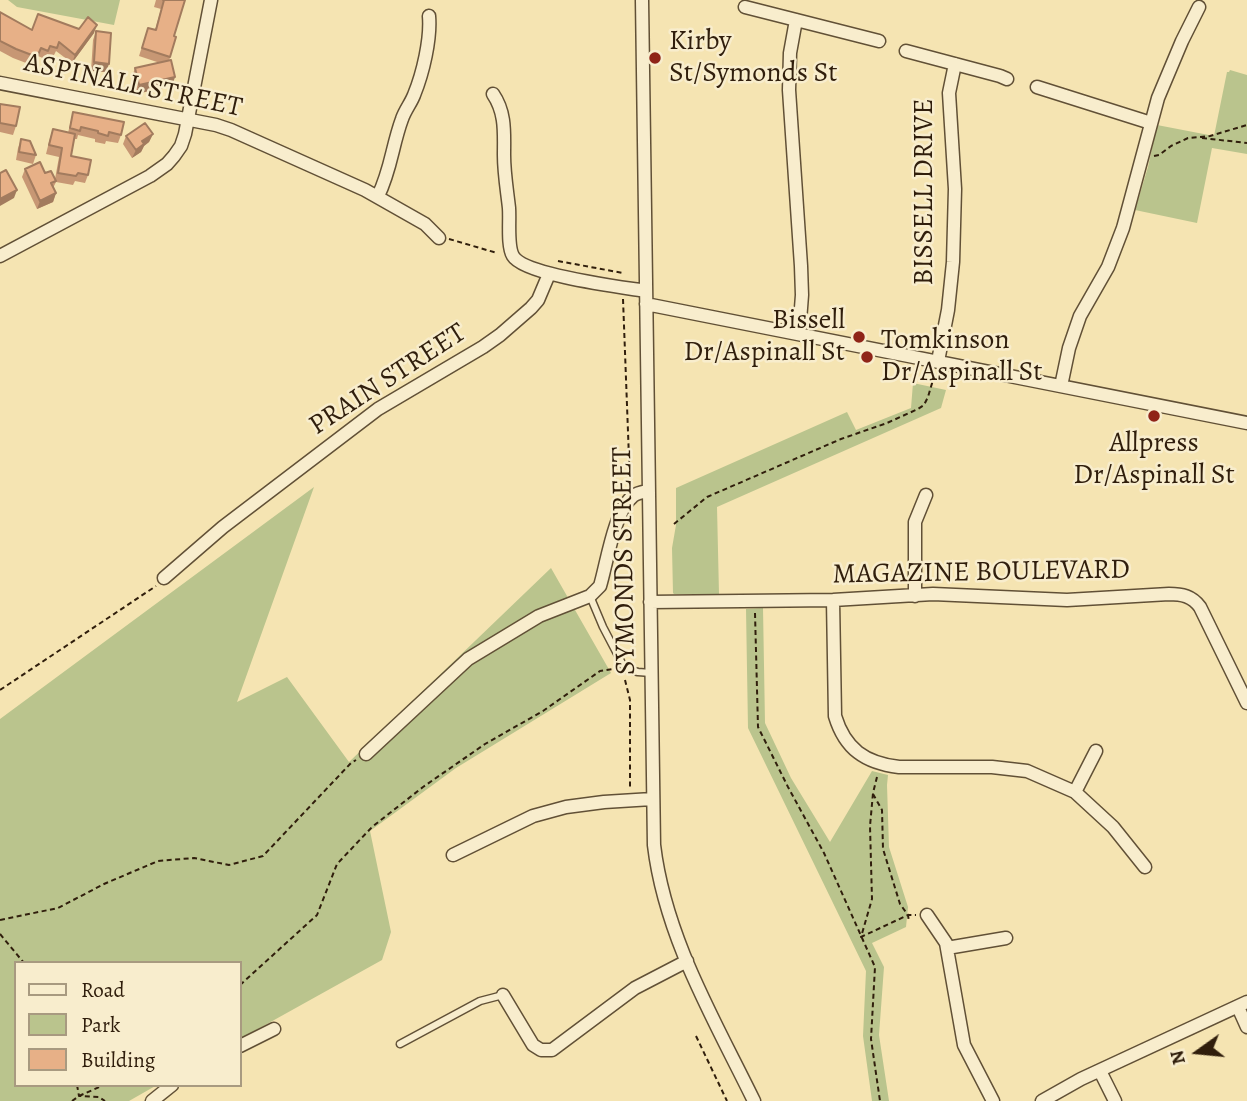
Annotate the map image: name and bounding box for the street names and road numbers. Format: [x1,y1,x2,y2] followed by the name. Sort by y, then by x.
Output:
[21,46,245,126] street label: ASPINALL STREET
[908,99,942,285] street label: BISSELL DRIVE
[303,317,473,443] street label: PRAIN STREET
[606,447,644,675] street label: SYMONDS STREET
[832,554,1130,592] street label: MAGAZINE BOULEVARD

